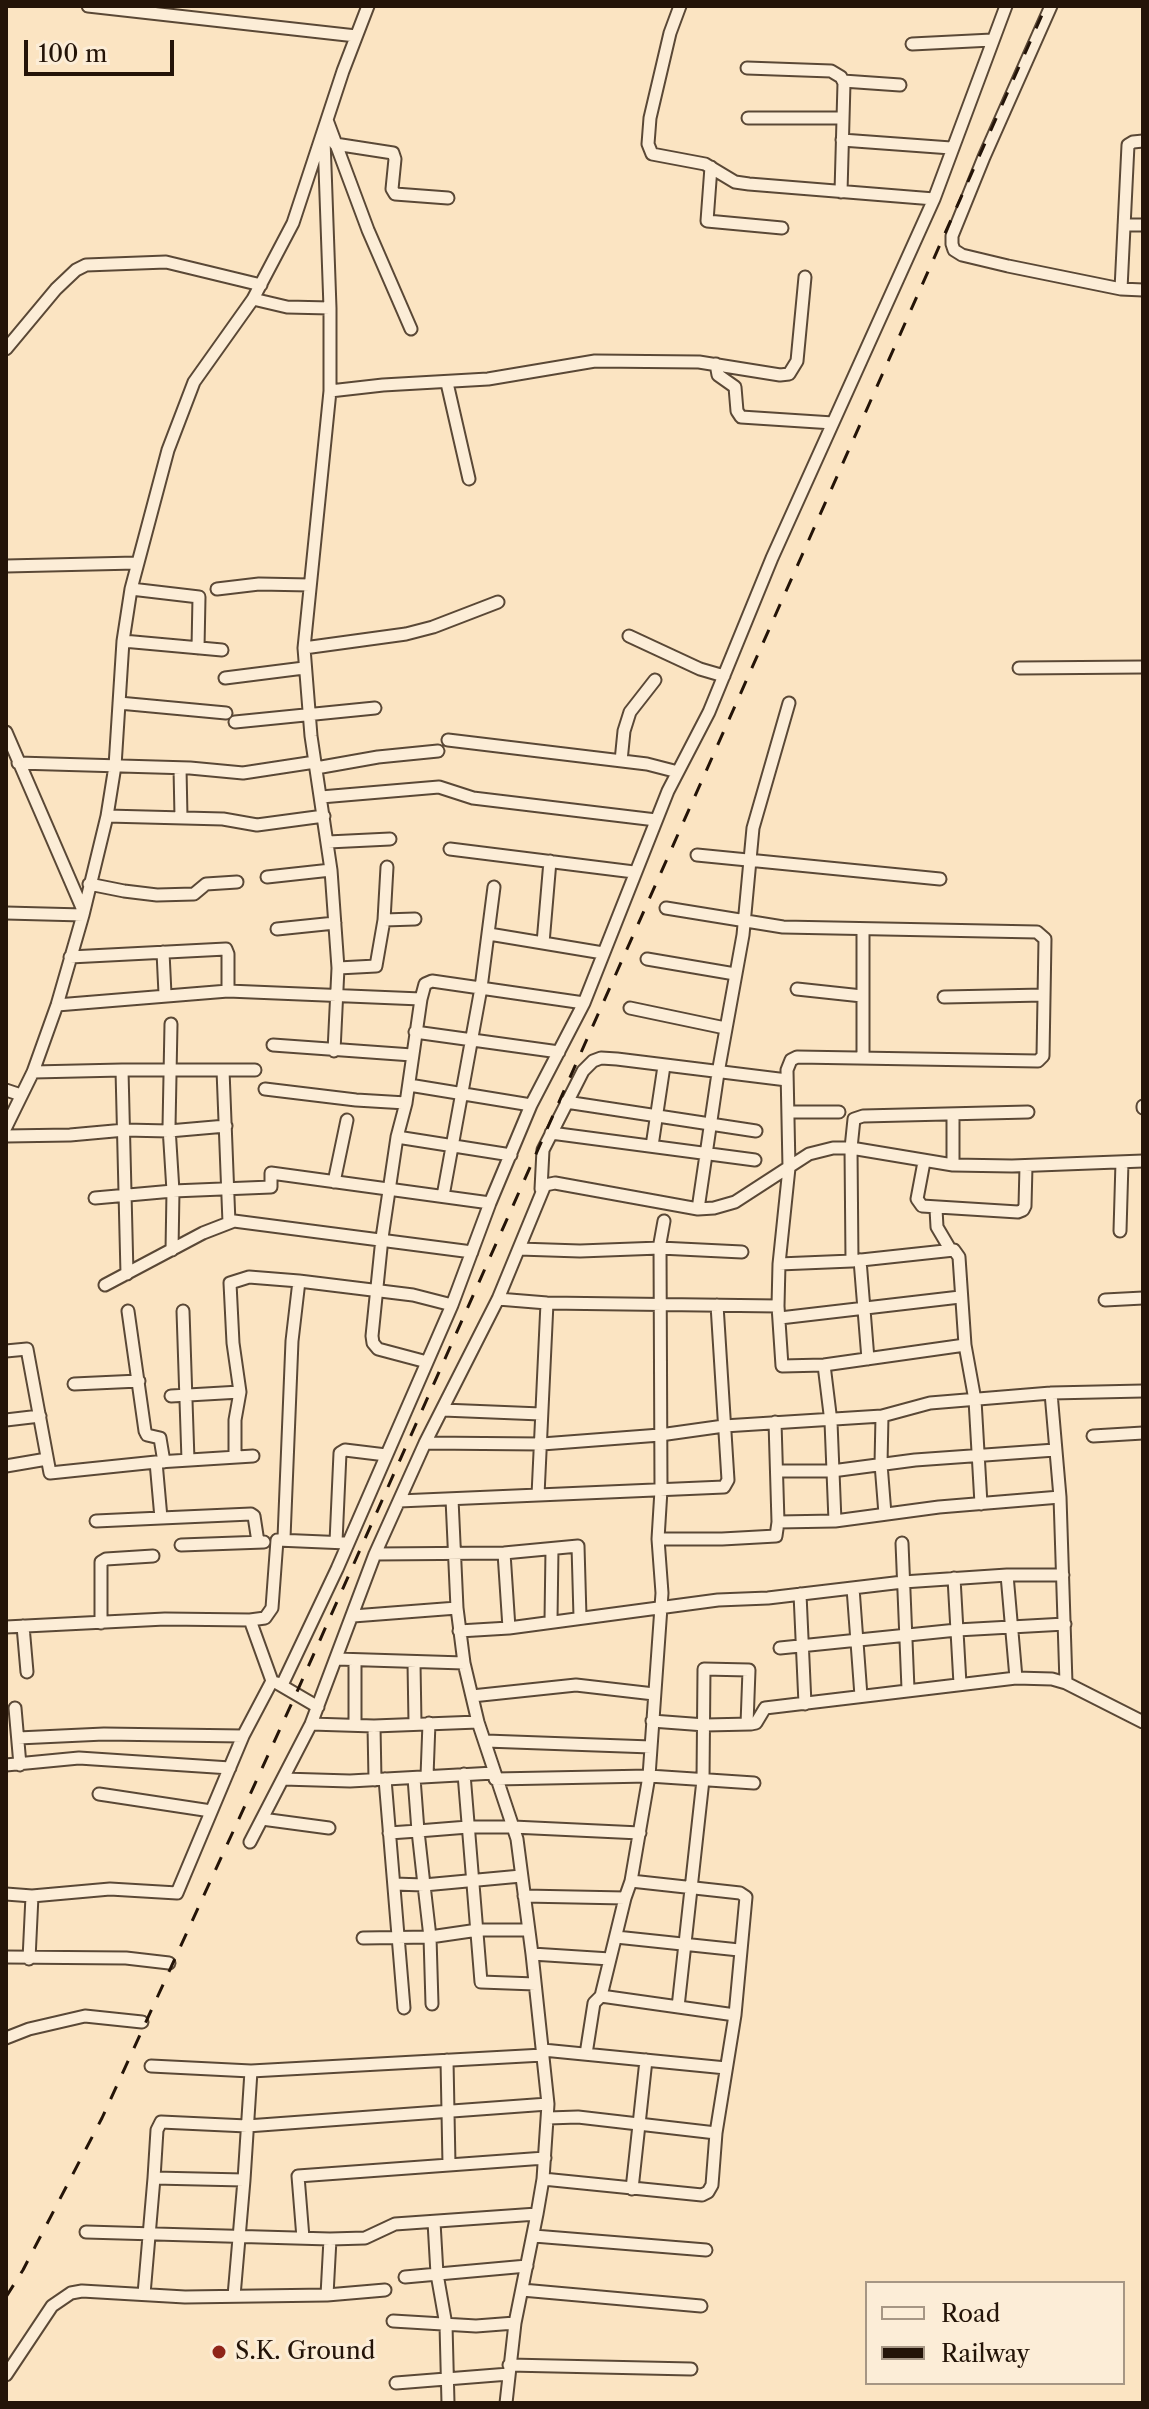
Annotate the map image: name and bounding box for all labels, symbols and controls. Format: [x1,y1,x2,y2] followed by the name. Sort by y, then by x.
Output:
[28,24,178,74] scale bar
[38,39,107,68] text: 100 m
[865,2281,1125,2385] legend
[941,2299,1000,2328] text: Road
[235,2338,375,2366] place label: S.K. Ground
[941,2339,1030,2368] text: Railway
[210,2343,228,2361] marker: S.K. Ground

